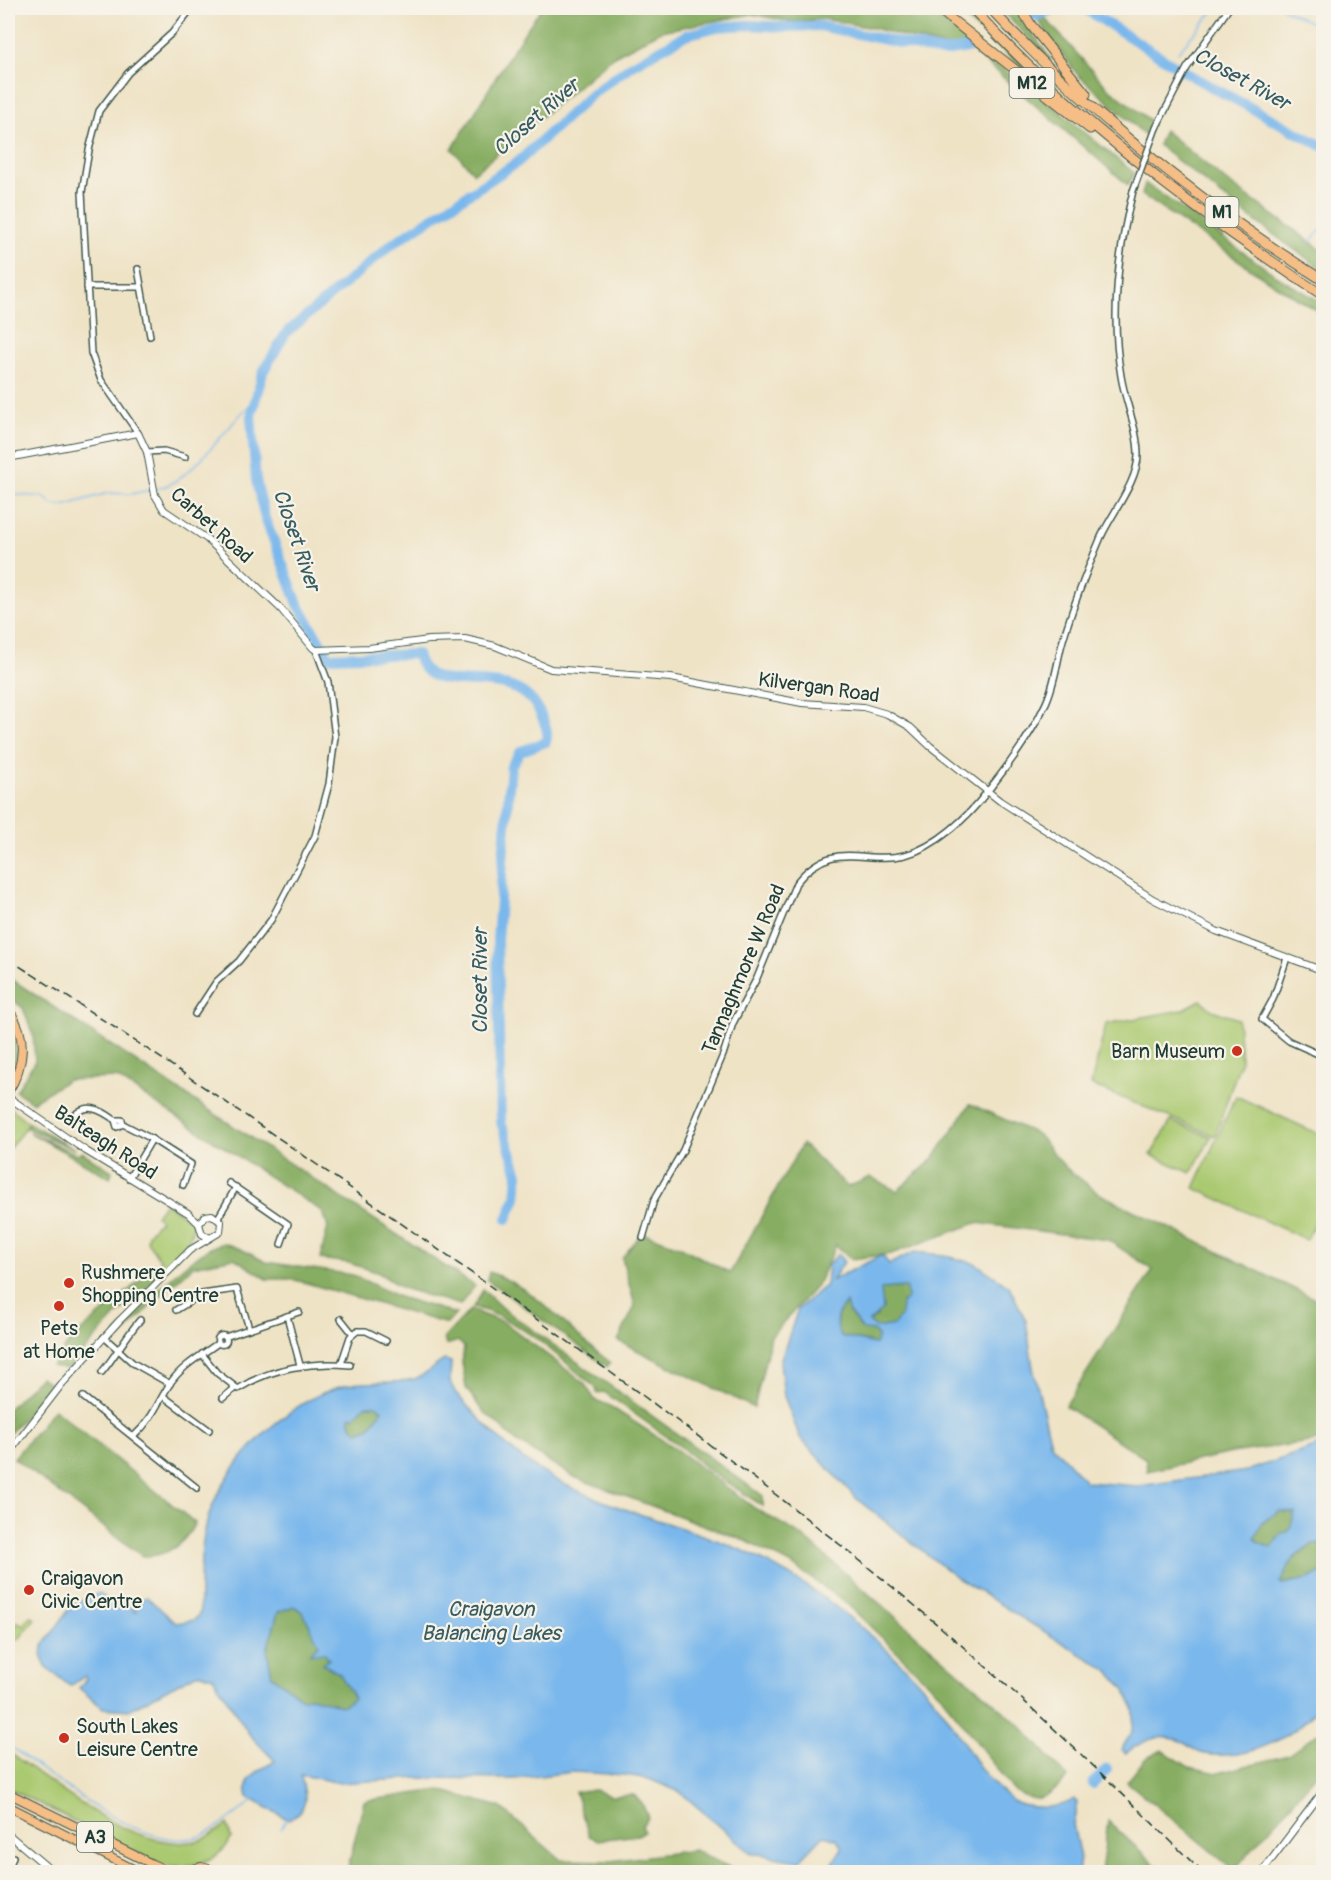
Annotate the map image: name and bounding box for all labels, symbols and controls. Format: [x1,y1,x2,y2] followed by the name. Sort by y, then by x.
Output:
[1189,42,1297,118] water label: Closet River
[1010,68,1054,98] road number: M12
[488,71,587,162] water label: Closet River
[1206,197,1238,227] road number: M1
[165,482,258,569] street label: Carbet Road
[267,486,327,597] water label: Closet River
[757,667,881,708] street label: Kilvergan Road
[696,880,791,1058] street label: Tannaghmore W Road
[467,926,494,1034] water label: Closet River
[1111,1039,1225,1064] place label: Barn Museum
[1230,1044,1244,1058] marker: Barn Museum
[49,1100,162,1185] street label: Balteagh Road
[81,1260,219,1308] place label: Rushmere Shopping Centre
[62,1276,76,1290] marker: Rushmere Shopping Centre
[52,1299,66,1313] marker: Pets at Home
[23,1316,95,1364] place label: Pets at Home
[41,1566,142,1614] place label: Craigavon Civic Centre
[22,1583,36,1597] marker: Craigavon Civic Centre
[422,1596,563,1647] water label: Craigavon Balancing Lakes
[76,1714,198,1762] place label: South Lakes Leisure Centre
[57,1731,71,1745] marker: South Lakes Leisure Centre
[77,1822,113,1852] road number: A3

